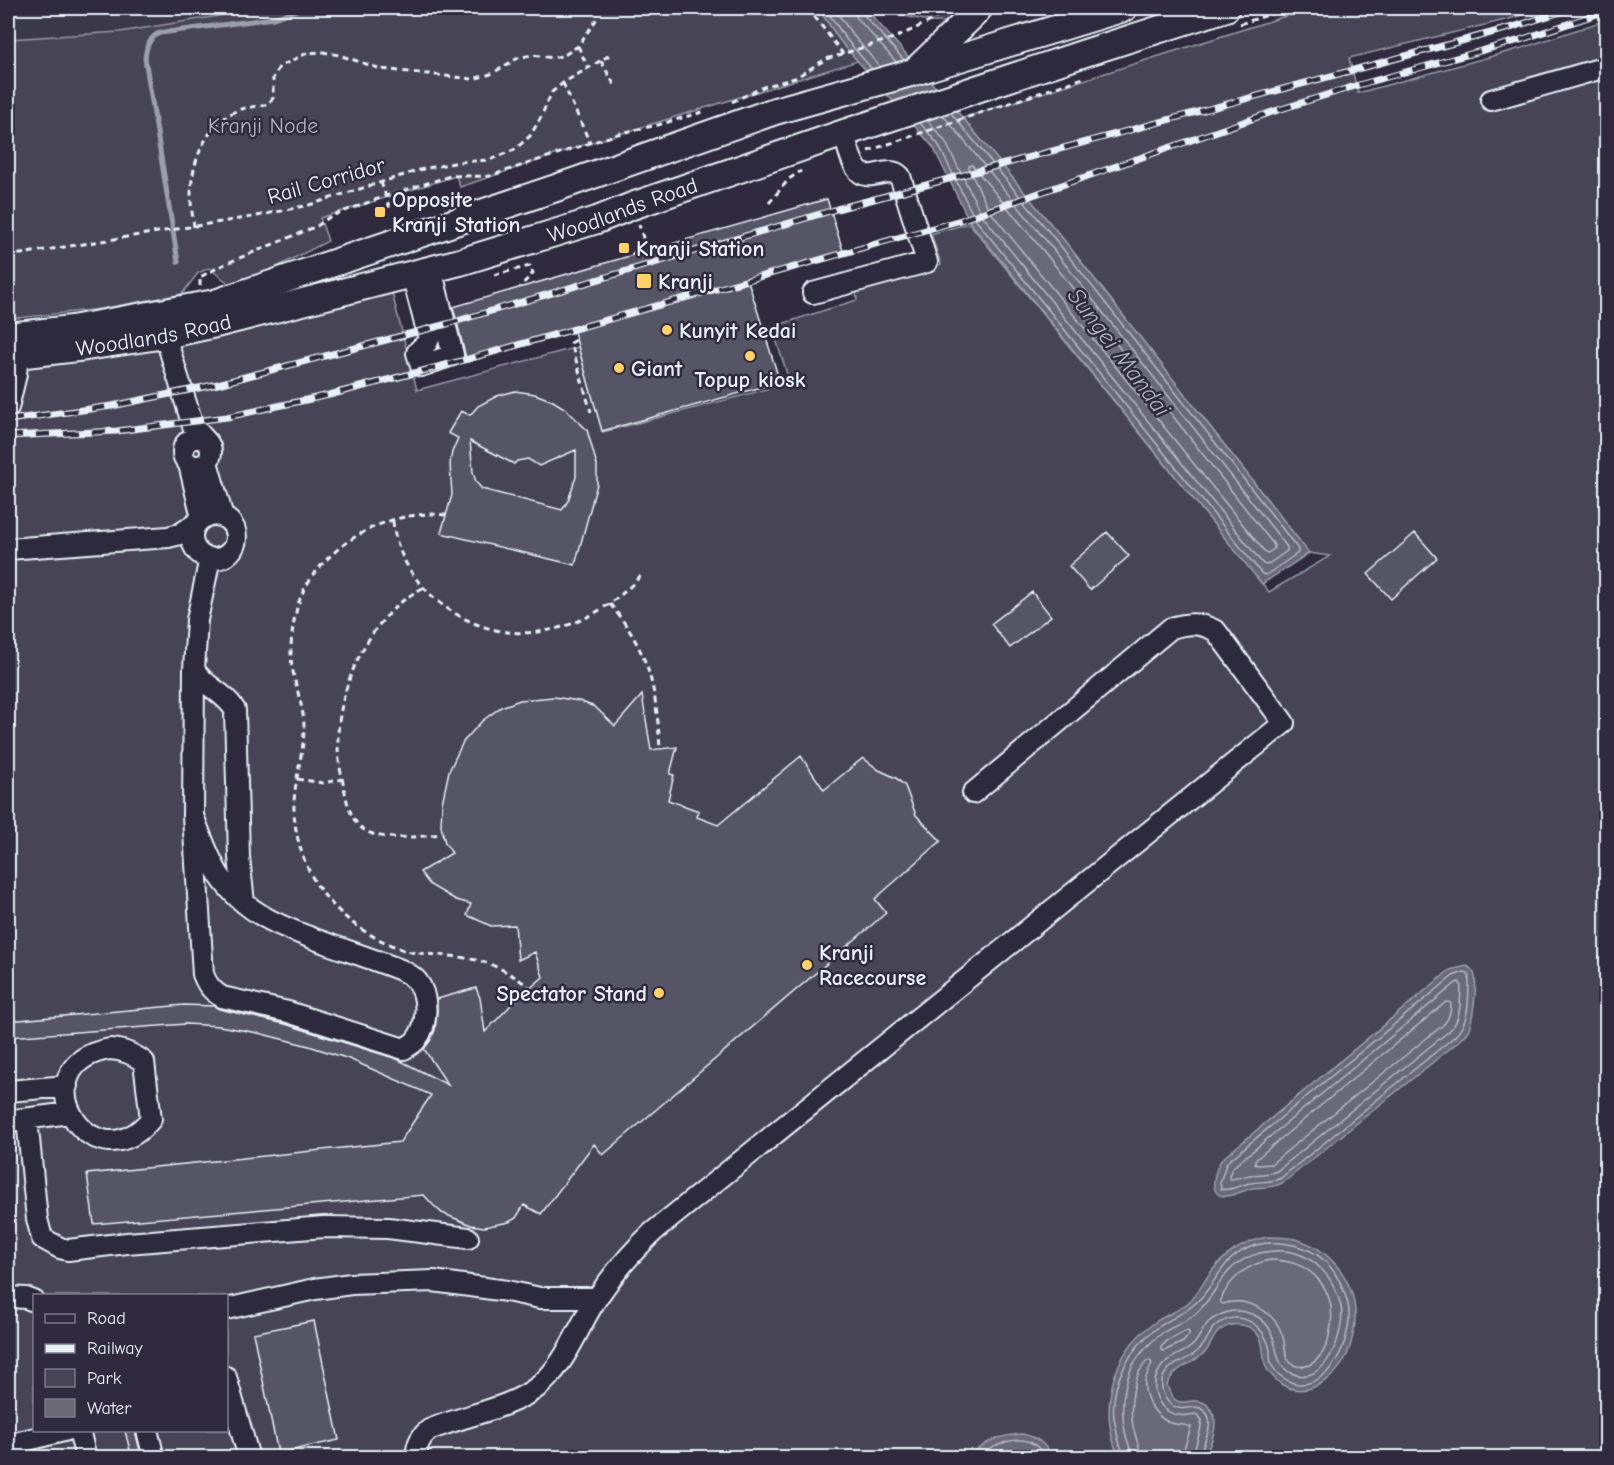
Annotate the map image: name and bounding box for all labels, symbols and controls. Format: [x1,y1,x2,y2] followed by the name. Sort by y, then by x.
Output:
[208,113,318,139] park label: Kranji Node
[265,152,388,210] street label: Rail Corridor
[544,172,701,248] street label: Woodlands Road
[392,187,520,238] place label: Opposite Kranji Station
[373,205,387,219] marker: Opposite Kranji Station
[636,236,764,262] place label: Kranji Station
[617,241,631,255] marker: Kranji Station
[658,269,713,295] place label: Kranji
[635,272,653,290] marker: Kranji
[1062,282,1177,422] water label: Sungei Mandai
[75,309,234,362] street label: Woodlands Road
[679,318,796,344] place label: Kunyit Kedai
[660,323,674,337] marker: Kunyit Kedai
[743,349,757,363] marker: Topup kiosk
[631,356,683,382] place label: Giant
[612,361,626,375] marker: Giant
[695,367,806,393] place label: Topup kiosk
[819,940,926,991] place label: Kranji Racecourse
[800,958,814,972] marker: Kranji Racecourse
[496,981,647,1007] place label: Spectator Stand
[652,986,666,1000] marker: Spectator Stand
[33,1294,228,1432] legend
[87,1308,126,1329] text: Road
[87,1338,144,1359] text: Railway
[87,1368,122,1389] text: Park
[87,1398,132,1419] text: Water

